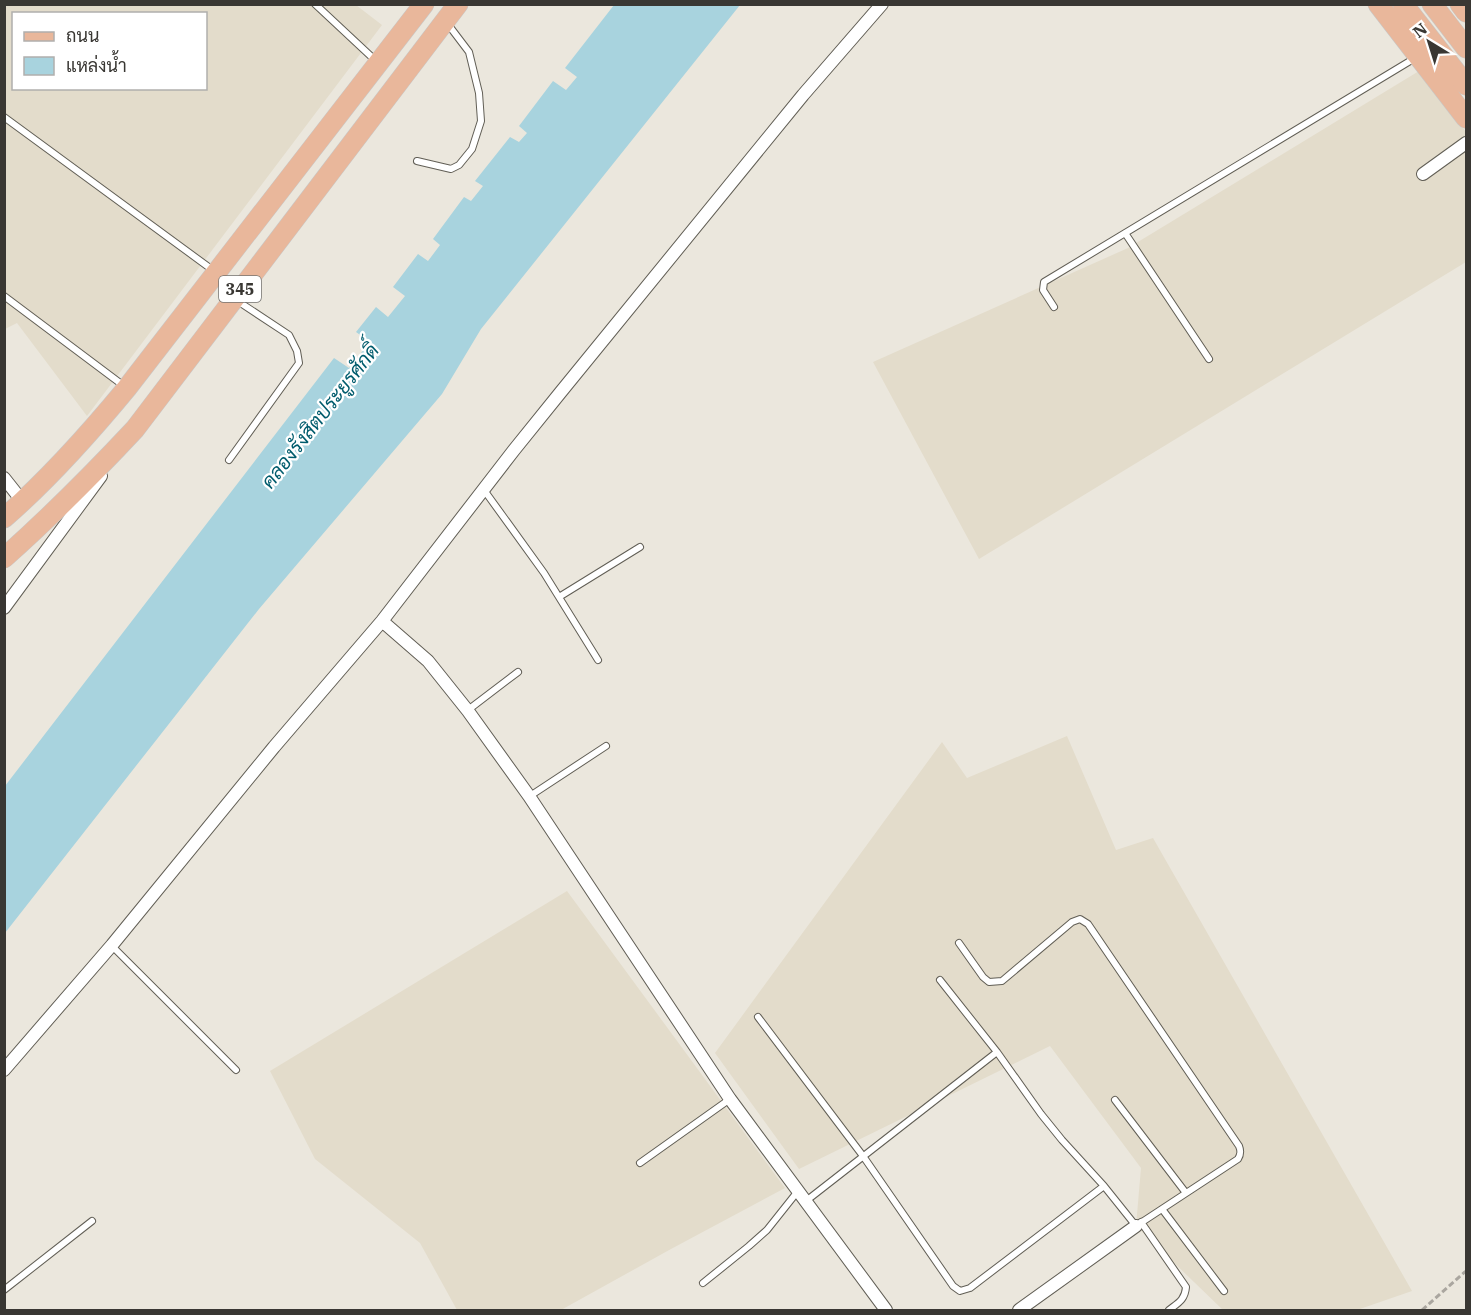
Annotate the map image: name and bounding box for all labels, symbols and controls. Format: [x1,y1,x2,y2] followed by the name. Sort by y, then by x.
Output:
[12,12,207,90] legend
[1399,12,1459,72] north arrow
[1409,18,1431,42] text: N
[66,24,99,47] text: ถนน
[66,50,127,77] text: แหล่งน้ำ
[219,276,261,302] road number: 345
[251,332,389,495] water label: คลองรังสิตประยูรศักดิ์

